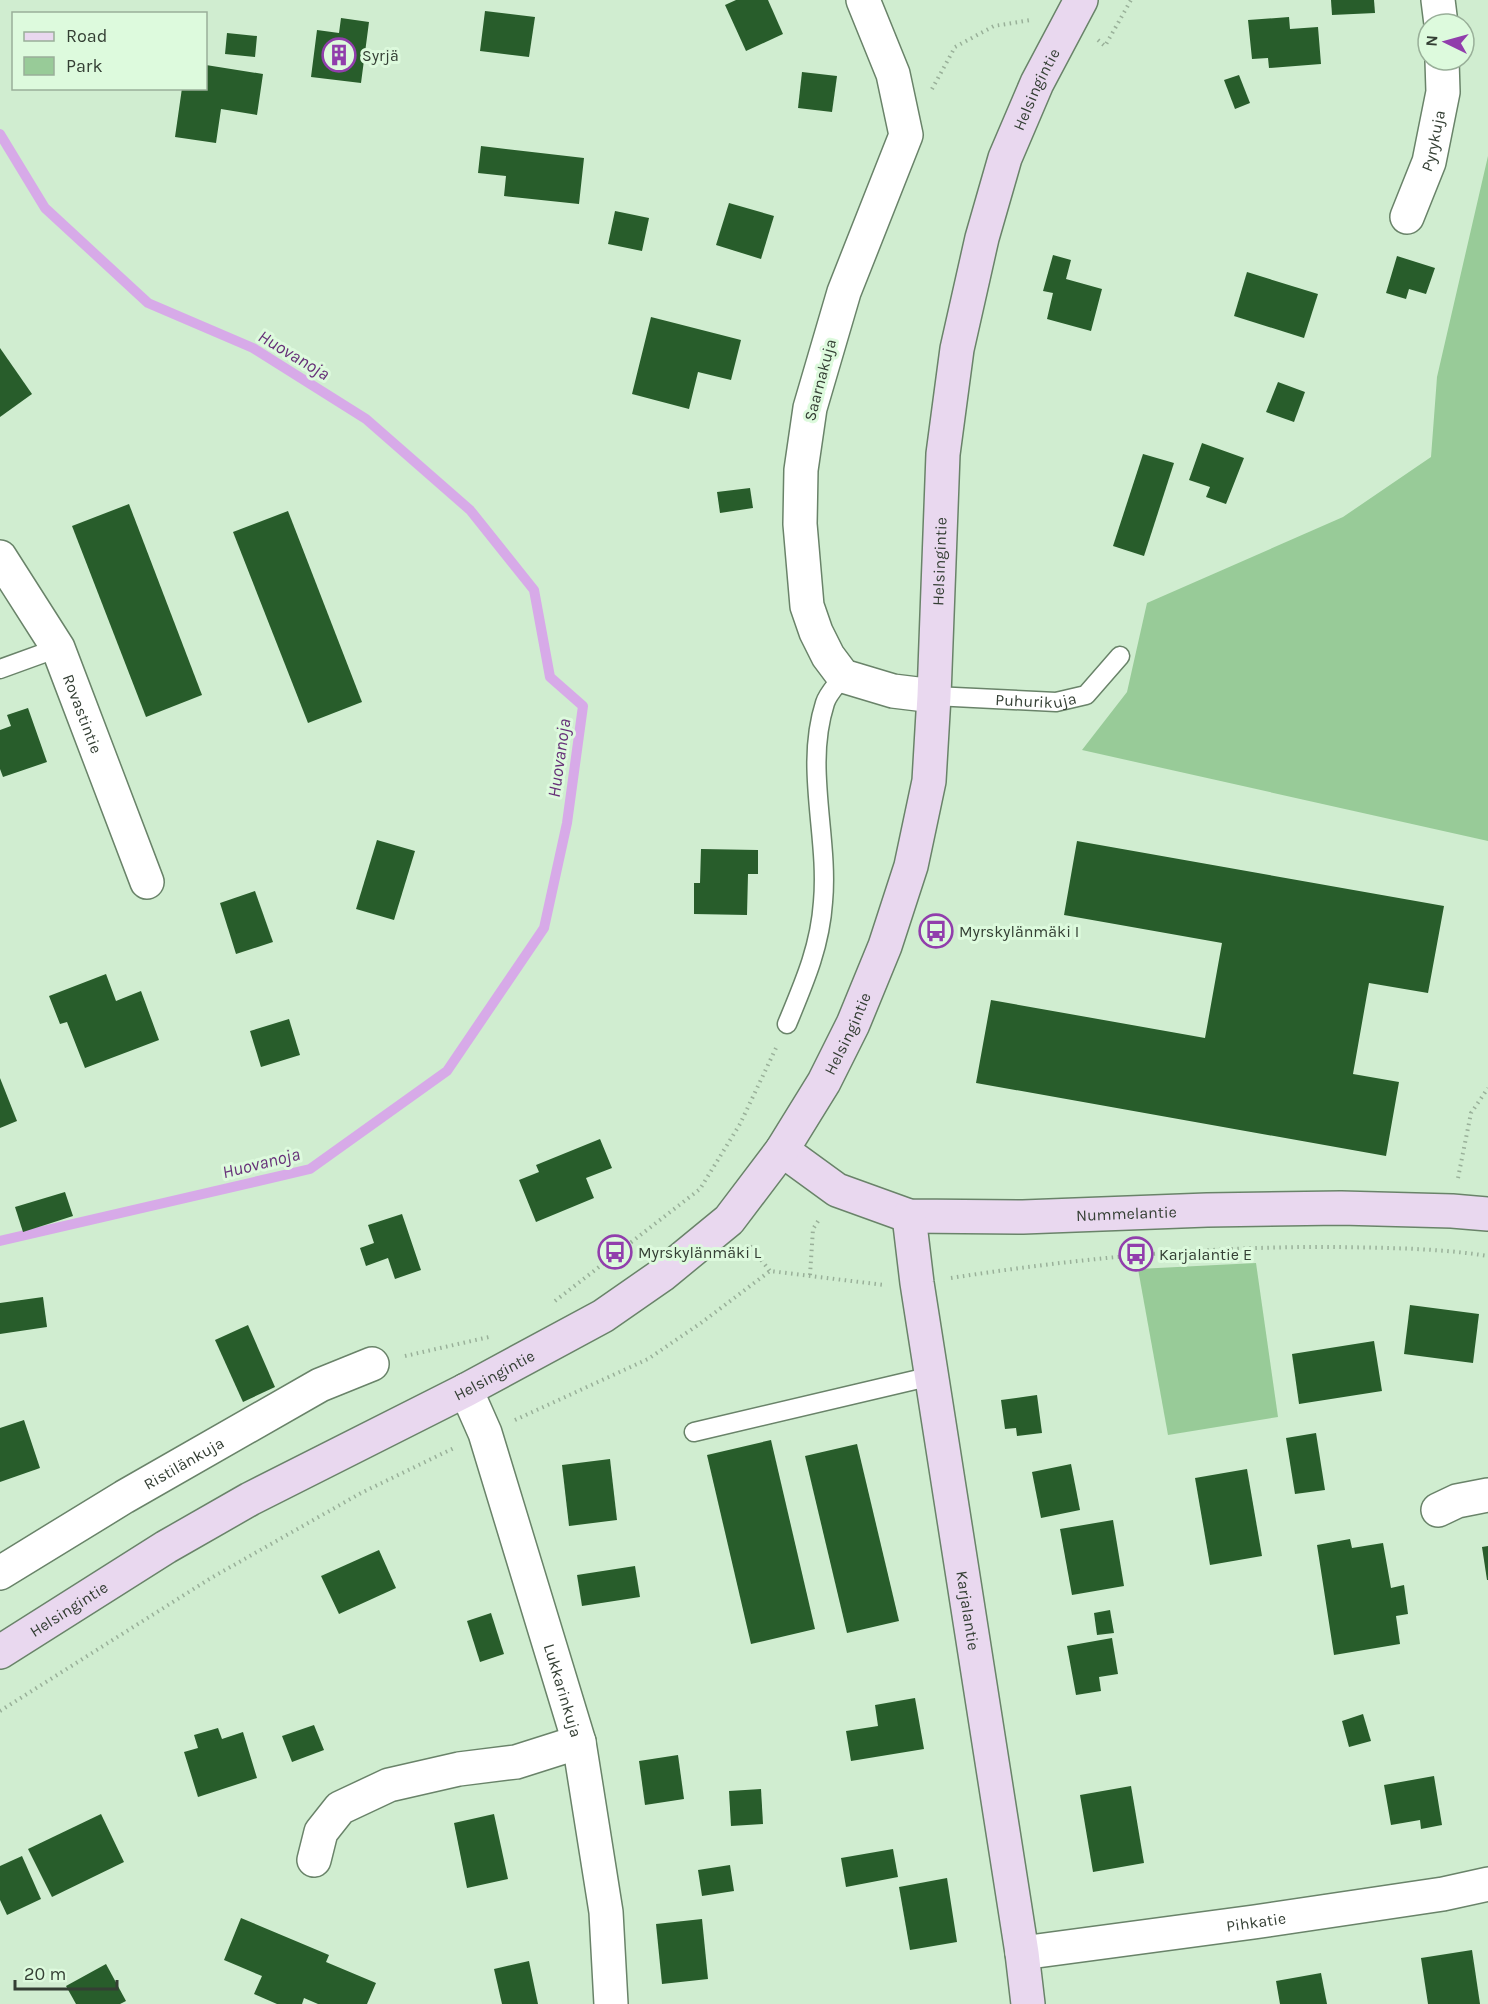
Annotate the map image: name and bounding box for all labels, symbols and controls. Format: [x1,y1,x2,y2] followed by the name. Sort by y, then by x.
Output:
[12,12,207,90] legend
[1416,12,1476,72] north arrow
[66,25,107,47] text: Road
[1422,34,1442,47] text: N
[321,37,357,73] building icon: Syrjä
[1008,45,1063,133] street label: Helsingintie
[362,46,399,65] place label: Syrjä
[66,55,103,77] text: Park
[1417,108,1449,174] street label: Pyrykuja
[254,325,334,385] water label: Huovanoja
[800,337,840,423] street label: Saarnakuja
[928,517,950,606] street label: Helsingintie
[59,671,107,756] street label: Rovastintie
[995,688,1078,712] street label: Puhurikuja
[543,717,575,799] water label: Huovanoja
[918,913,954,949] bus stop icon: Myrskylänmäki I
[959,922,1079,941] place label: Myrskylänmäki I
[820,989,874,1078] street label: Helsingintie
[220,1143,302,1183] water label: Huovanoja
[1076,1202,1177,1224] street label: Nummelantie
[597,1234,633,1270] bus stop icon: Myrskylänmäki L
[1118,1236,1154,1272] bus stop icon: Karjalantie E
[638,1243,762,1262] place label: Myrskylänmäki L
[1159,1245,1252,1264] place label: Karjalantie E
[451,1345,538,1404] street label: Helsingintie
[140,1433,227,1493] street label: Ristilänkuja
[953,1569,984,1652] street label: Karjalantie
[26,1577,111,1640] street label: Helsingintie
[540,1641,586,1739] street label: Lukkarinkuja
[1225,1908,1287,1935] street label: Pihkatie
[15,1953,117,1991] scale bar
[24,1963,66,1985] text: 20 m

